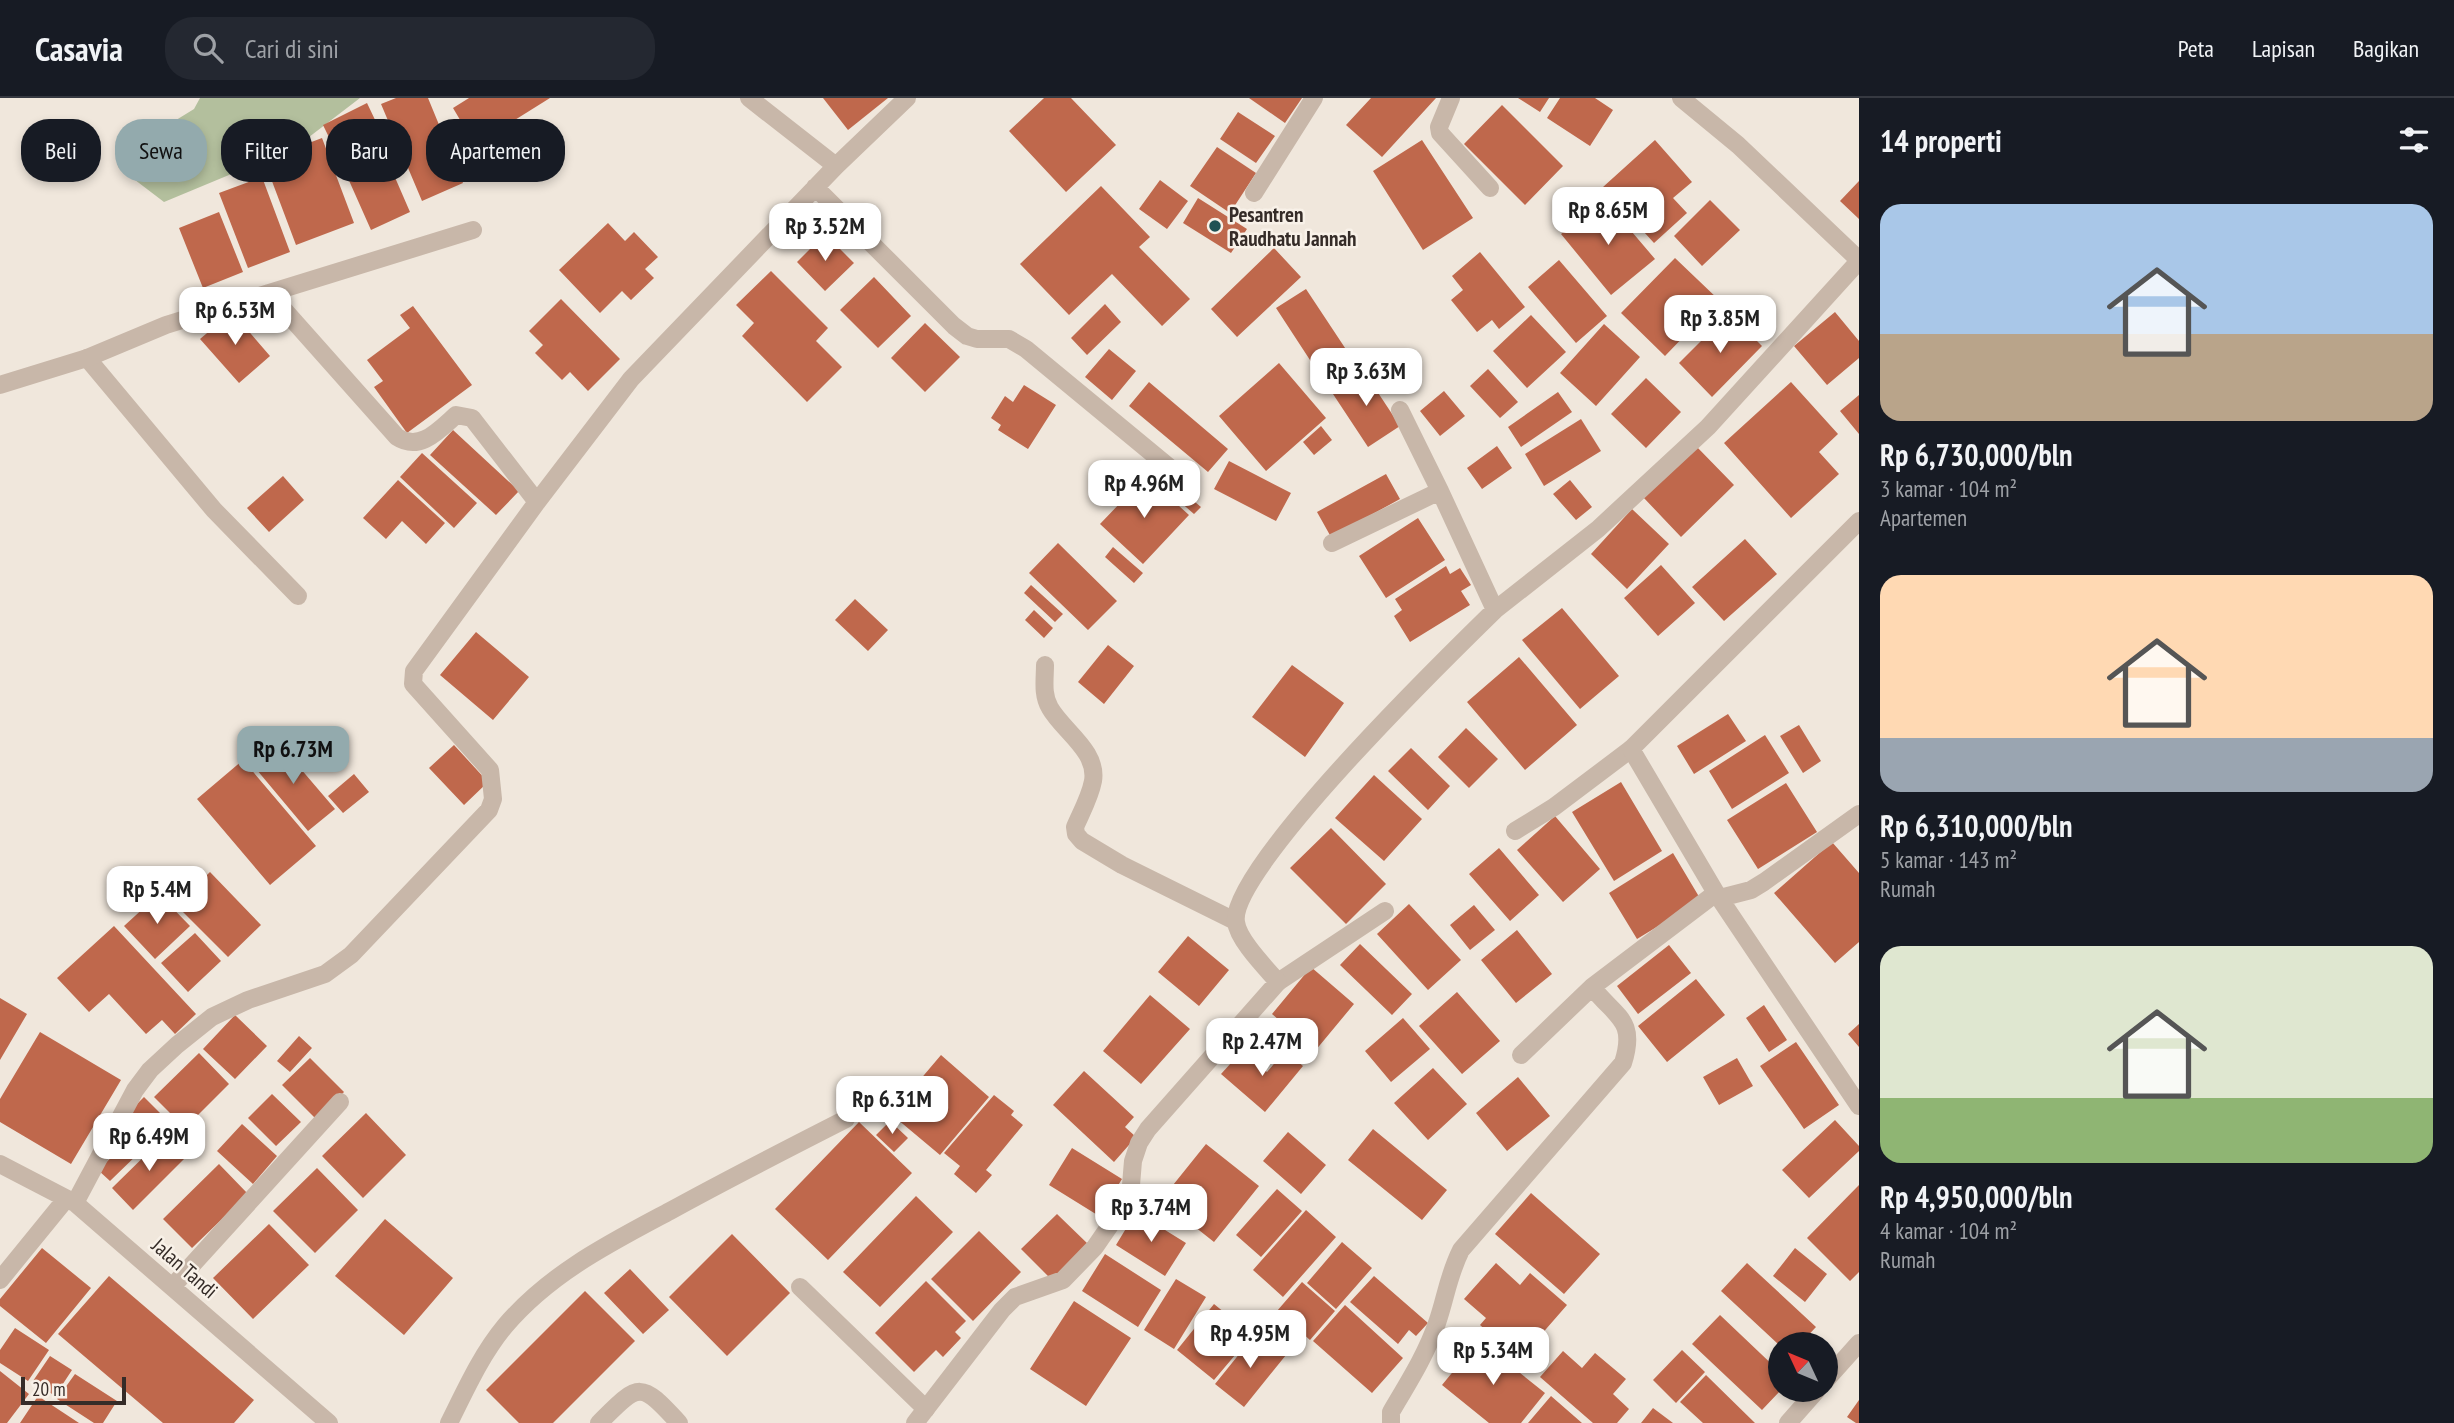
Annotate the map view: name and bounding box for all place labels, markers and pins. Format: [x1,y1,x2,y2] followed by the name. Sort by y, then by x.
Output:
[1536,188,1680,247] pin: Rp 8.65M
[1229,201,1357,252] place label: Pesantren Raudhatu Jannah
[753,204,897,263] pin: Rp 3.52M
[1207,218,1223,234] marker: Pesantren Raudhatu Jannah
[163,288,307,347] pin: Rp 6.53M
[1648,296,1792,355] pin: Rp 3.85M
[1294,348,1438,408] pin: Rp 3.63M
[1072,460,1216,520] pin: Rp 4.96M
[221,726,365,786] pin: Rp 6.73M
[92,866,222,926] pin: Rp 5.4M
[1190,1018,1334,1078] pin: Rp 2.47M
[820,1076,964,1136] pin: Rp 6.31M
[77,1114,221,1173] pin: Rp 6.49M
[1079,1184,1223,1244] pin: Rp 3.74M
[1178,1310,1322,1370] pin: Rp 4.95M
[1421,1328,1565,1387] pin: Rp 5.34M

